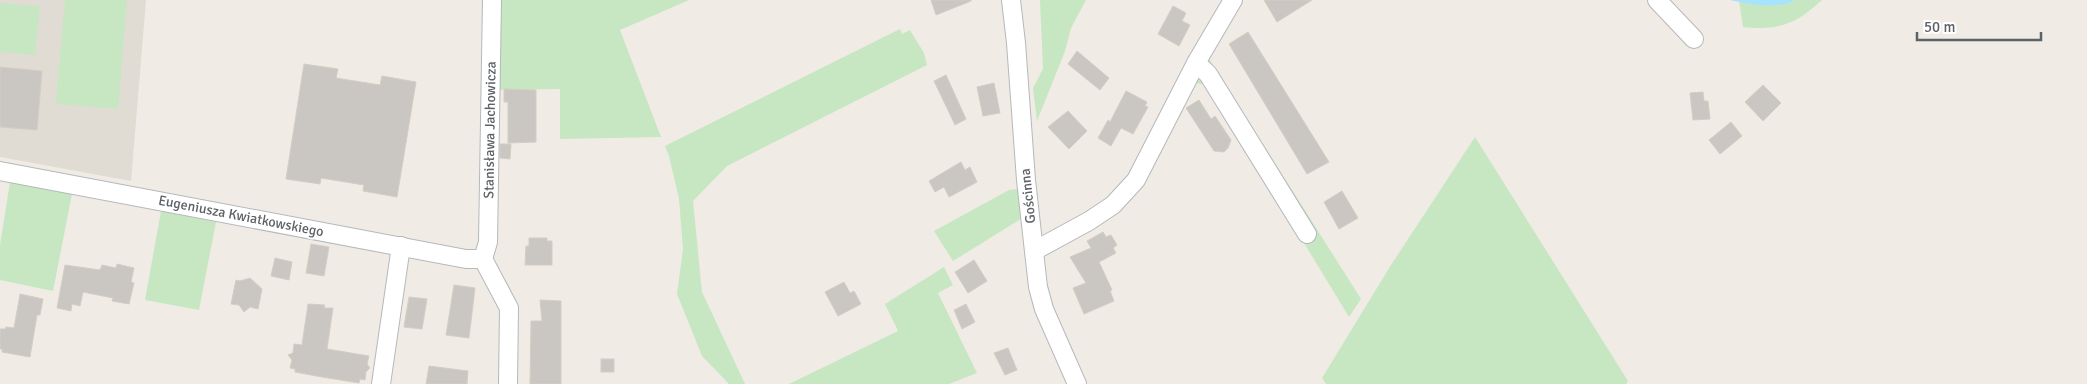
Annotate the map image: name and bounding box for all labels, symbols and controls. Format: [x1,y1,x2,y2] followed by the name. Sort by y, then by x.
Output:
[1917,10,2041,42] scale bar
[1924,18,1955,36] text: 50 m
[480,61,500,199] street label: Stanisława Jachowicza
[1017,168,1039,224] street label: Gościnna
[157,192,325,240] street label: Eugeniusza Kwiatkowskiego

